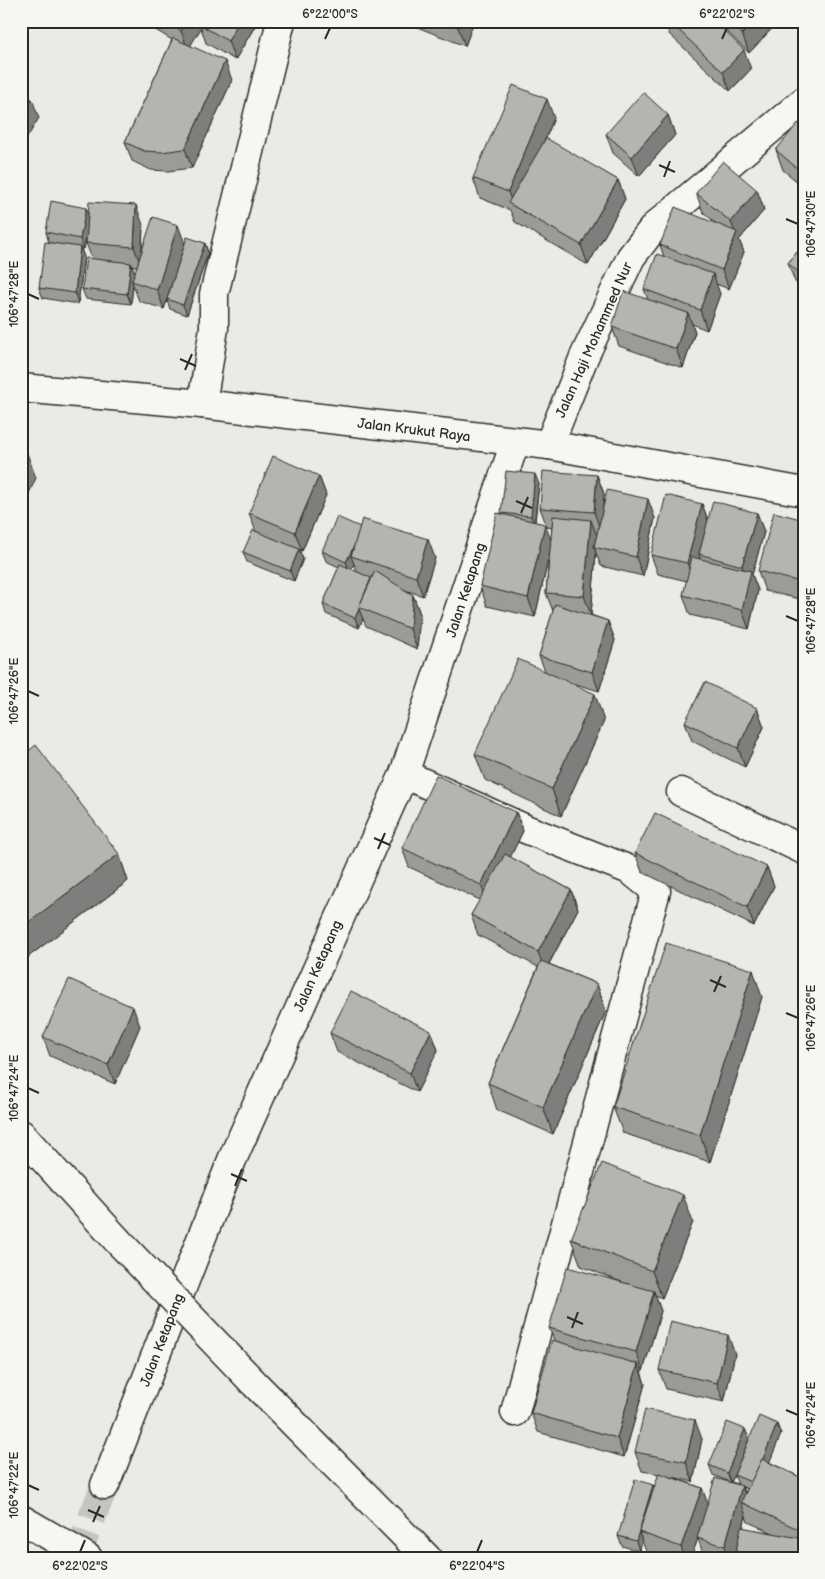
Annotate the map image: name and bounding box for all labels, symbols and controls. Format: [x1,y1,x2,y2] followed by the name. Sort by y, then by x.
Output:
[302,7,358,22] text: 6°22'00"S
[699,7,755,22] text: 6°22'02"S
[804,190,819,258] text: 106°47'30"E
[552,259,636,420] street label: Jalan Haji Mohammed Nur
[7,261,22,327] text: 106°47'28"E
[356,415,472,445] street label: Jalan Krukut Raya
[443,540,489,640] street label: Jalan Ketapang
[804,588,819,654] text: 106°47'28"E
[7,657,22,725] text: 106°47'26"E
[290,918,346,1014] street label: Jalan Ketapang
[804,984,819,1052] text: 106°47'26"E
[7,1055,22,1121] text: 106°47'24"E
[136,1291,188,1389] street label: Jalan Ketapang
[804,1382,819,1448] text: 106°47'24"E
[7,1452,22,1518] text: 106°47'22"E
[52,1559,108,1574] text: 6°22'02"S
[449,1559,505,1574] text: 6°22'04"S

